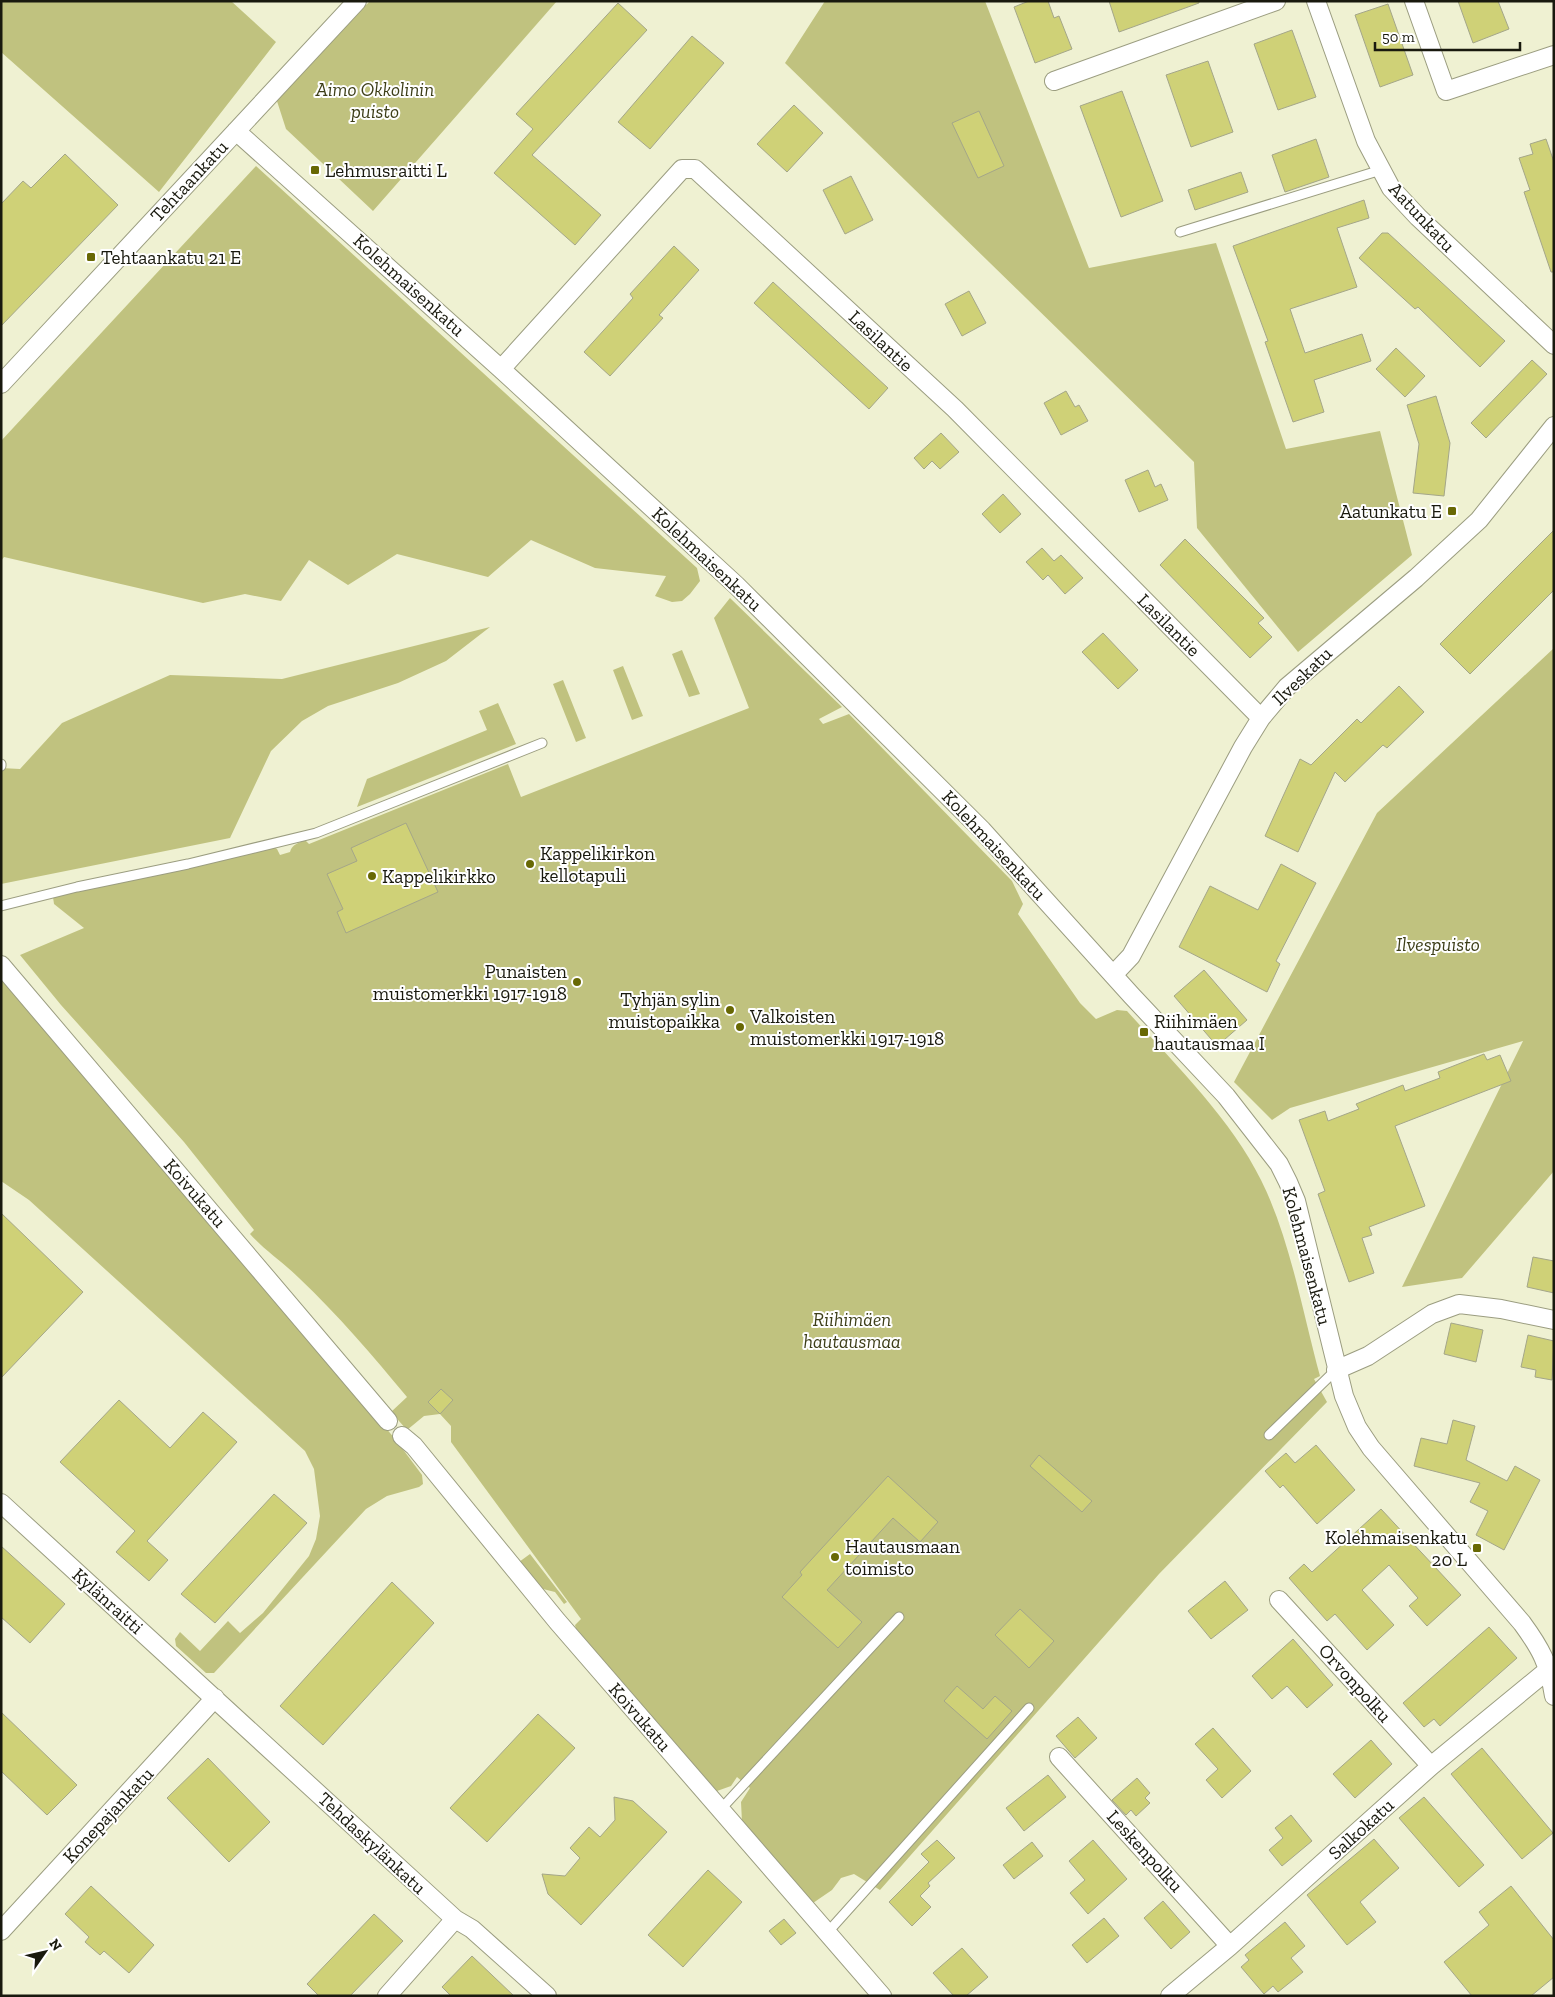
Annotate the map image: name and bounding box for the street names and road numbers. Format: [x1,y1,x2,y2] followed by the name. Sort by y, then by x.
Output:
[145,135,233,227] street label: Tehtaankatu
[1384,177,1460,257] street label: Aatunkatu
[349,229,470,341] street label: Kolehmaisenkatu
[844,305,918,377] street label: Lasilantie
[647,502,767,616] street label: Kolehmaisenkatu
[1133,589,1205,661] street label: Lasilantie
[1267,642,1337,710] street label: Ilveskatu
[937,785,1051,905] street label: Kolehmaisenkatu
[159,1154,231,1232] street label: Koivukatu
[1278,1184,1337,1328] street label: Kolehmaisenkatu
[68,1563,148,1639] street label: Kylänraitti
[1314,1639,1396,1727] street label: Orvonpolku
[604,1678,676,1756] street label: Koivukatu
[58,1762,158,1868] street label: Konepajankatu
[313,1787,431,1899] street label: Tehdaskylänkatu
[1323,1793,1399,1864] street label: Salkokatu
[1102,1805,1188,1897] street label: Leskenpolku

